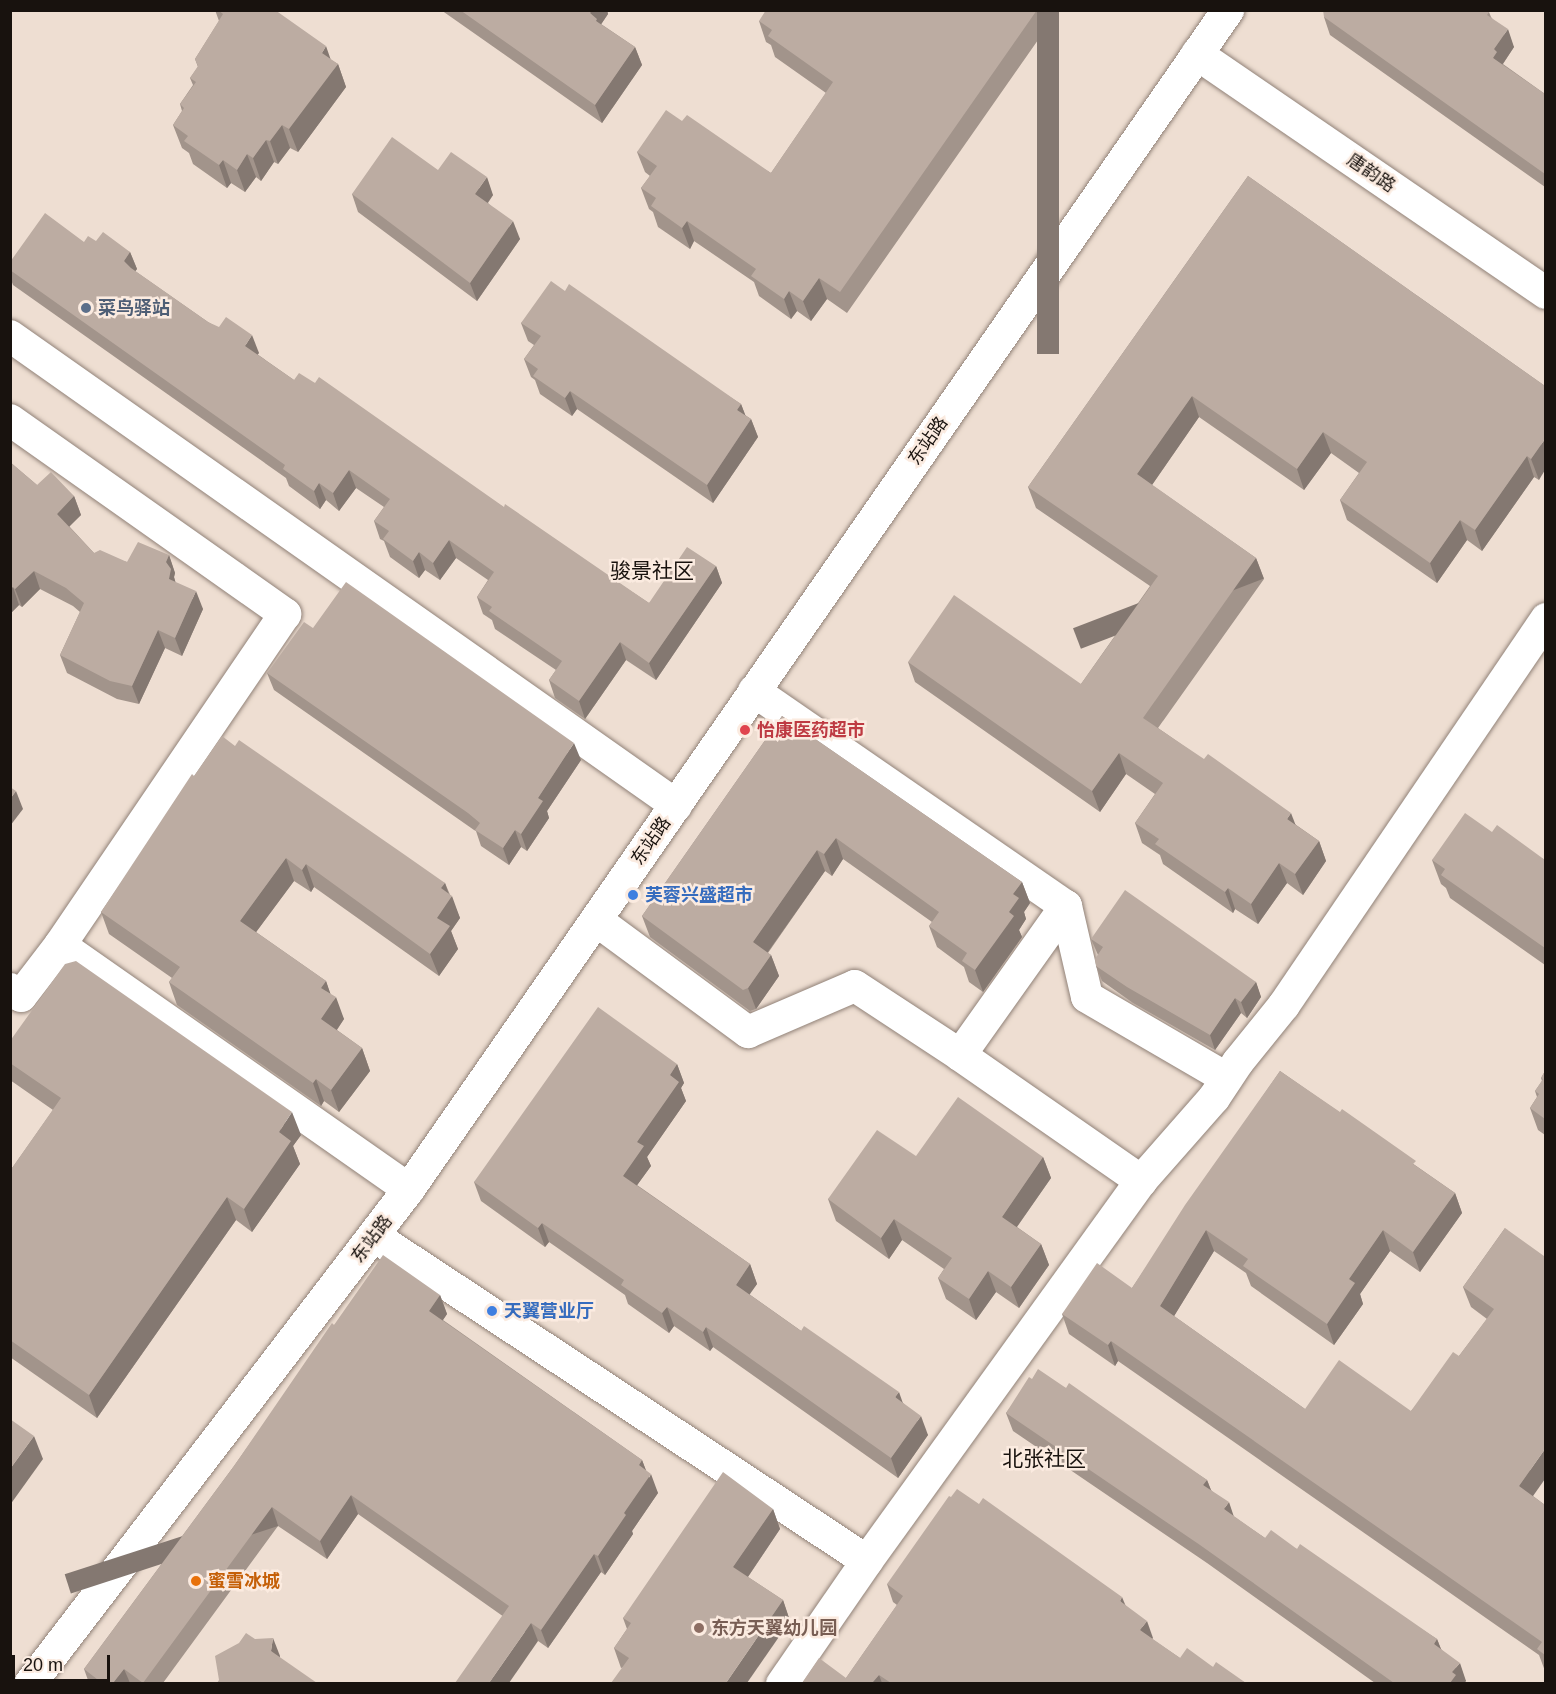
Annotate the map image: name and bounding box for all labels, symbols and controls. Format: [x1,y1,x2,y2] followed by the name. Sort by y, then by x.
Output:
[1343,149,1399,197] street label: 唐韵路
[98,297,170,319] place label: 菜鸟驿站
[79,301,93,315] marker: 菜鸟驿站
[904,413,952,469] street label: 东站路
[610,558,694,584] district label: 骏景社区
[757,719,865,741] place label: 怡康医药超市
[738,723,752,737] marker: 怡康医药超市
[627,813,675,869] street label: 东站路
[645,884,753,906] place label: 芙蓉兴盛超市
[626,888,640,902] marker: 芙蓉兴盛超市
[347,1211,397,1267] street label: 东站路
[504,1300,594,1322] place label: 天翼营业厅
[485,1304,499,1318] marker: 天翼营业厅
[1002,1446,1086,1472] district label: 北张社区
[208,1570,280,1592] place label: 蜜雪冰城
[189,1574,203,1588] marker: 蜜雪冰城
[711,1617,837,1639] place label: 东方天翼幼儿园
[692,1621,706,1635] marker: 东方天翼幼儿园
[15,1643,112,1681] scale bar
[23,1655,63,1675] text: 20 m

